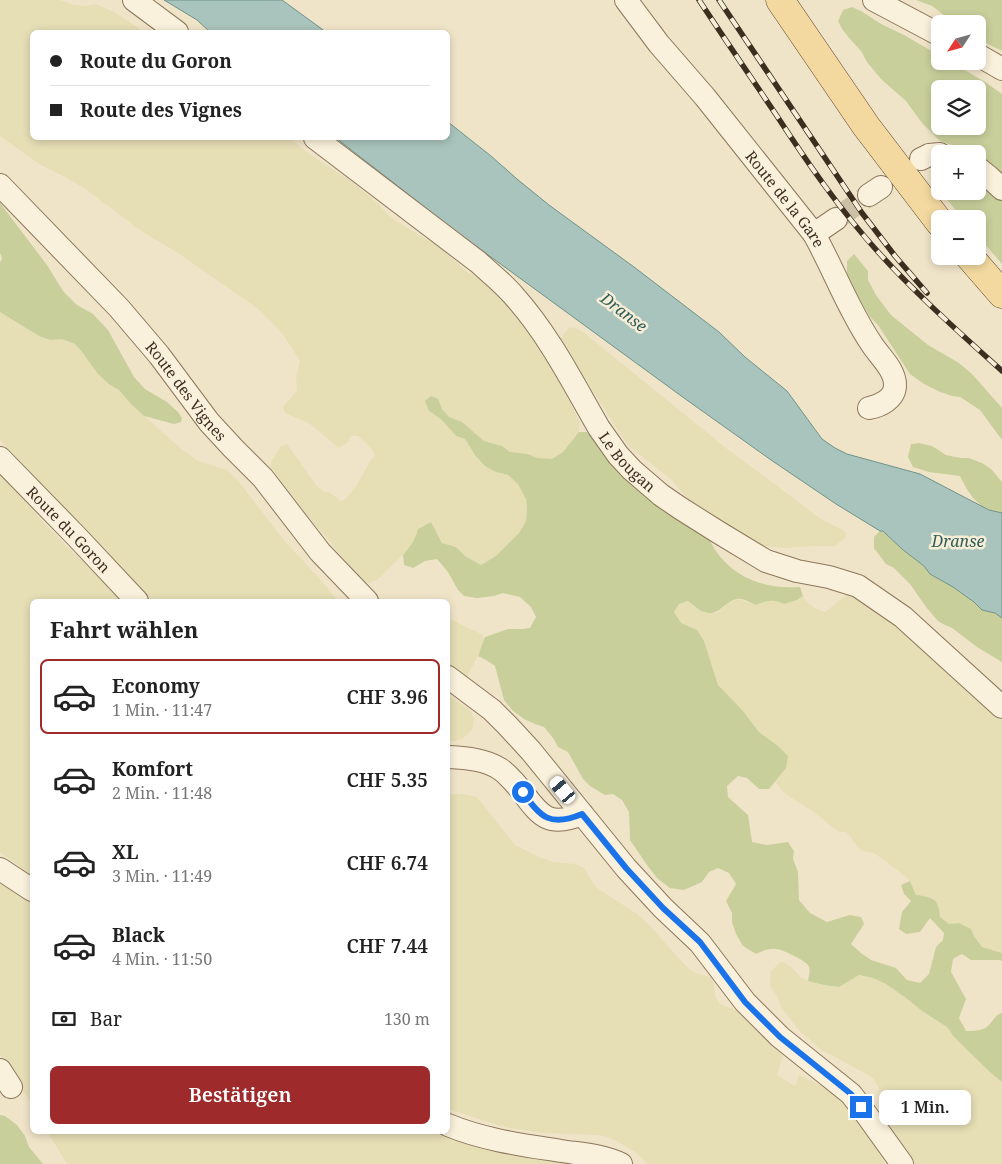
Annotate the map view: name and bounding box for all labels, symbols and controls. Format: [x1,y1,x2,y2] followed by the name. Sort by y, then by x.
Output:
[931,15,986,70] north arrow
[931,15,986,265] map controls
[80,48,232,74] text: Route du Goron
[931,80,986,135] button: layers
[80,97,242,123] text: Route des Vignes
[931,145,986,200] button: +
[741,146,829,251] street label: Route de la Gare
[931,210,986,265] button: −
[595,287,652,337] water label: Dranse
[142,337,231,445] street label: Route des Vignes
[595,428,660,496] street label: Le Bougan
[23,482,115,577] street label: Route du Goron
[931,530,985,552] water label: Dranse
[50,614,199,644] text: Fahrt wählen
[112,673,200,699] text: Economy
[52,674,97,719] icon: car
[346,684,428,710] text: CHF 3.96
[112,699,212,721] text: 1 Min. · 11:47
[112,756,193,782] text: Komfort
[52,757,97,802] icon: car
[346,767,428,793] text: CHF 5.35
[547,774,578,806] car
[512,781,534,803] route start
[112,782,212,804] text: 2 Min. · 11:48
[112,839,138,865] text: XL
[52,840,97,885] icon: car
[346,850,428,876] text: CHF 6.74
[112,865,212,887] text: 3 Min. · 11:49
[112,922,165,948] text: Black
[52,923,97,968] icon: car
[346,933,428,959] text: CHF 7.44
[112,948,212,970] text: 4 Min. · 11:50
[50,1005,78,1033] icon: cash
[90,1006,122,1032] text: Bar
[384,1008,430,1030] text: 130 m
[50,1066,430,1124] button: Bestätigen
[878,1090,971,1124] callout: 1 Min.
[850,1096,872,1118] route end
[901,1096,949,1118] text: 1 Min.

